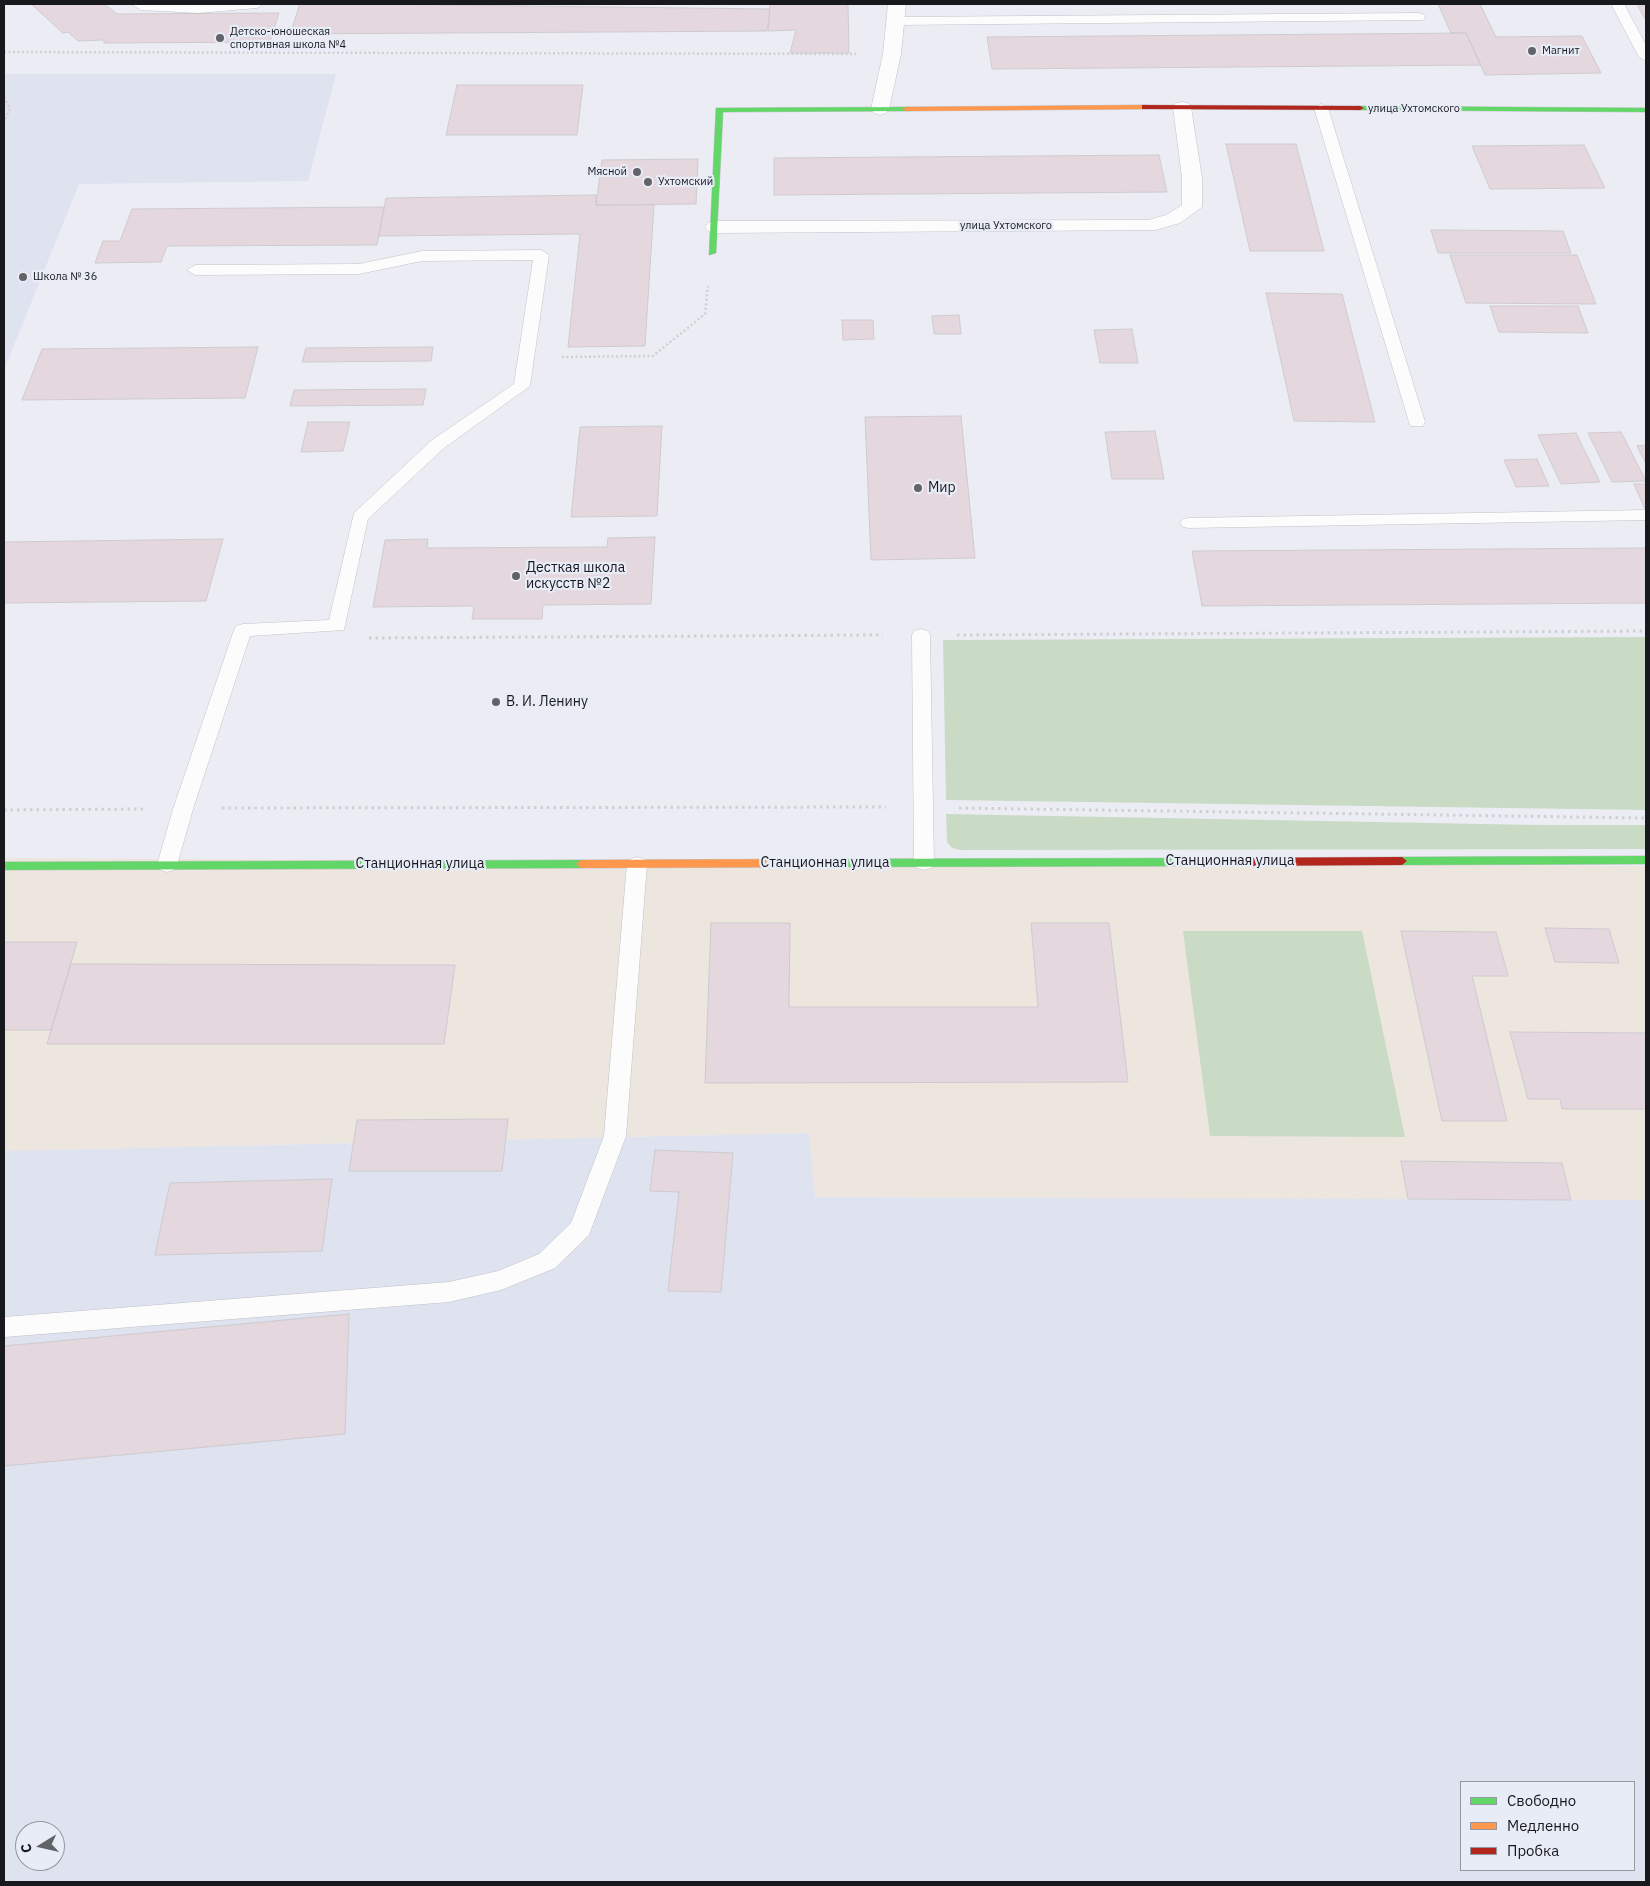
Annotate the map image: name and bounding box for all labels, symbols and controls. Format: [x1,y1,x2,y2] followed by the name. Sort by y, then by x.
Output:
[230,25,346,51] place label: Детско-юношеская спортивная школа №4
[214,32,226,44] marker: Детско-юношеская спортивная школа №4
[1542,44,1580,58] place label: Магнит
[1526,45,1538,57] marker: Магнит
[1368,102,1460,116] street label: улица Ухтомского
[588,165,627,179] place label: Мясной
[631,166,643,178] marker: Мясной
[658,175,713,189] place label: Ухтомский
[642,176,654,188] marker: Ухтомский
[960,219,1052,233] street label: улица Ухтомского
[33,270,97,284] place label: Школа № 36
[17,271,29,283] marker: Школа № 36
[928,480,956,496] place label: Мир
[912,482,924,494] marker: Мир
[526,560,625,592] place label: Десткая школа искусств №2
[510,570,522,582] marker: Десткая школа искусств №2
[506,694,588,710] place label: В. И. Ленину
[490,696,502,708] marker: В. И. Ленину
[1166,853,1294,869] street label: Станционная улица
[761,855,889,871] street label: Станционная улица
[356,856,484,872] street label: Станционная улица
[1460,1781,1635,1871] legend
[1507,1791,1576,1810] text: Свободно
[1507,1816,1579,1835] text: Медленно
[15,1821,65,1871] north arrow
[1507,1841,1559,1860] text: Пробка
[17,1842,36,1854] text: С

